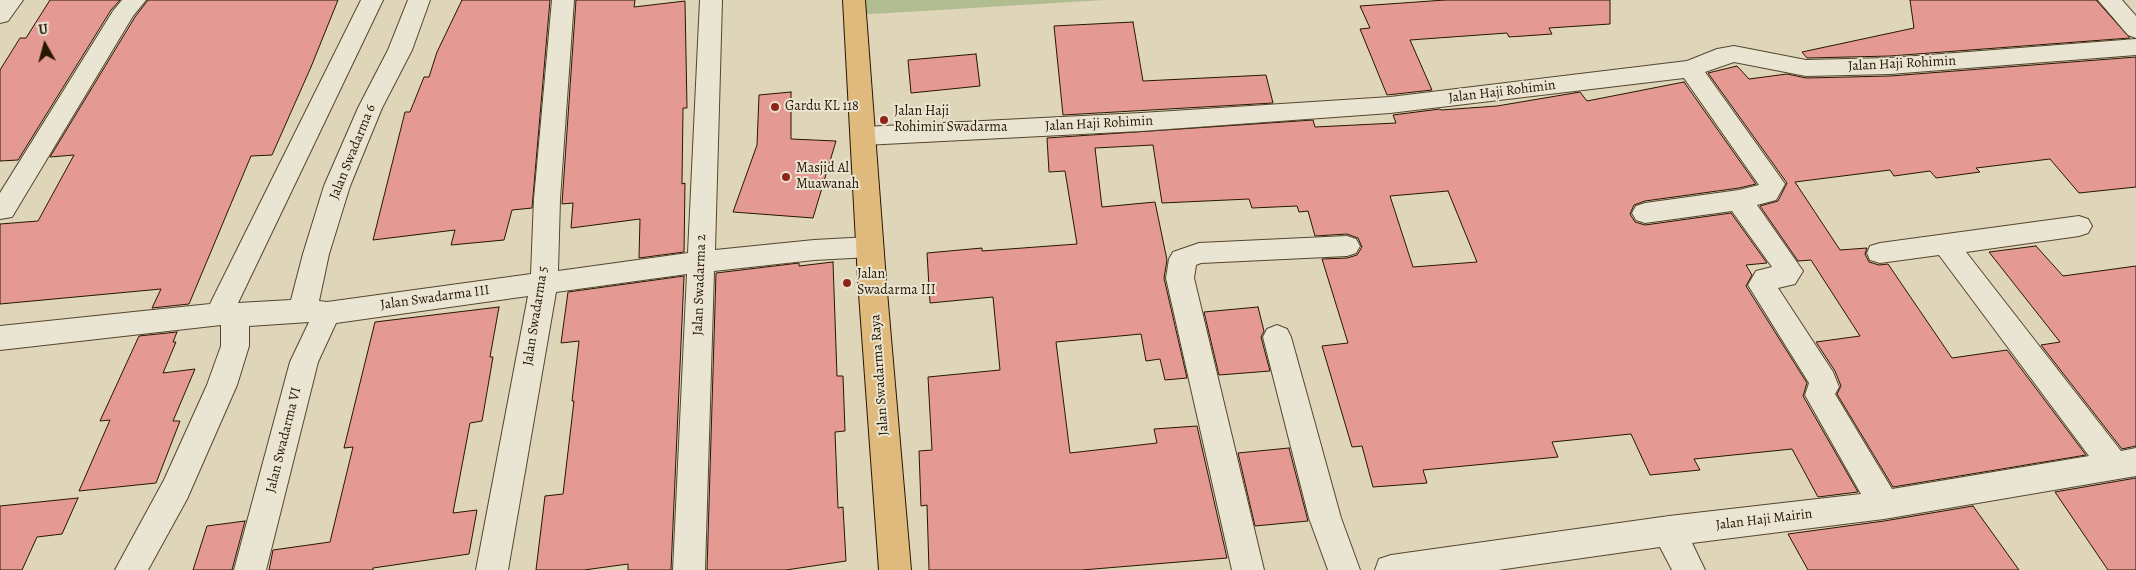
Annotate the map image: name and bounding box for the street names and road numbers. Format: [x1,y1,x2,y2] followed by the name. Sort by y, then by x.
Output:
[1848,53,1956,75] street label: Jalan Haji Rohimin
[1447,77,1557,107] street label: Jalan Haji Rohimin
[326,102,380,202] street label: Jalan Swadarma 6
[1045,113,1153,135] street label: Jalan Haji Rohimin
[690,234,710,336] street label: Jalan Swadarma 2
[520,265,552,367] street label: Jalan Swadarma 5
[379,282,491,314] street label: Jalan Swadarma III
[867,314,893,436] street label: Jalan Swadarma Raya
[263,385,305,495] street label: Jalan Swadarma VI
[1715,506,1813,534] street label: Jalan Haji Mairin

